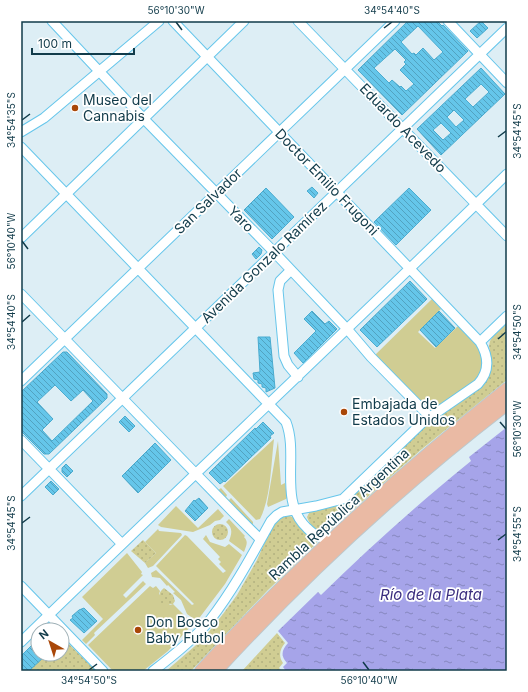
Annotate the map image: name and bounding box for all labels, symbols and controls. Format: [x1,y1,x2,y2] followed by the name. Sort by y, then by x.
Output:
[147,4,205,16] text: 56°10'30"W
[364,4,420,16] text: 34°54'40"S
[32,30,134,56] scale bar
[38,36,72,51] text: 100 m
[356,80,450,176] street label: Eduardo Acevedo
[83,91,152,124] place label: Museo del Cannabis
[5,92,17,148] text: 34°54'35"S
[70,103,80,113] marker: Museo del Cannabis
[511,103,523,159] text: 34°54'45"S
[272,125,383,239] street label: Doctor Emilio Frugoni
[170,164,245,237] street label: San Salvador
[197,197,330,326] street label: Avenida Gonzalo Ramírez
[225,202,258,235] street label: Yaro
[5,212,17,269] text: 56°10'40"W
[5,294,17,350] text: 34°54'40"S
[511,304,523,360] text: 34°54'50"S
[352,395,455,428] place label: Embajada de Estados Unidos
[511,400,523,458] text: 56°10'30"W
[339,407,349,417] marker: Embajada de Estados Unidos
[265,444,412,583] street label: Rambla República Argentina
[5,495,17,551] text: 34°54'45"S
[511,506,523,562] text: 34°54'55"S
[380,585,482,604] water label: Río de la Plata
[146,613,224,646] place label: Don Bosco Baby Futbol
[30,622,70,662] north arrow
[133,625,143,635] marker: Don Bosco Baby Futbol
[36,626,51,642] text: N
[61,674,117,686] text: 34°54'50"S
[341,674,398,686] text: 56°10'40"W

